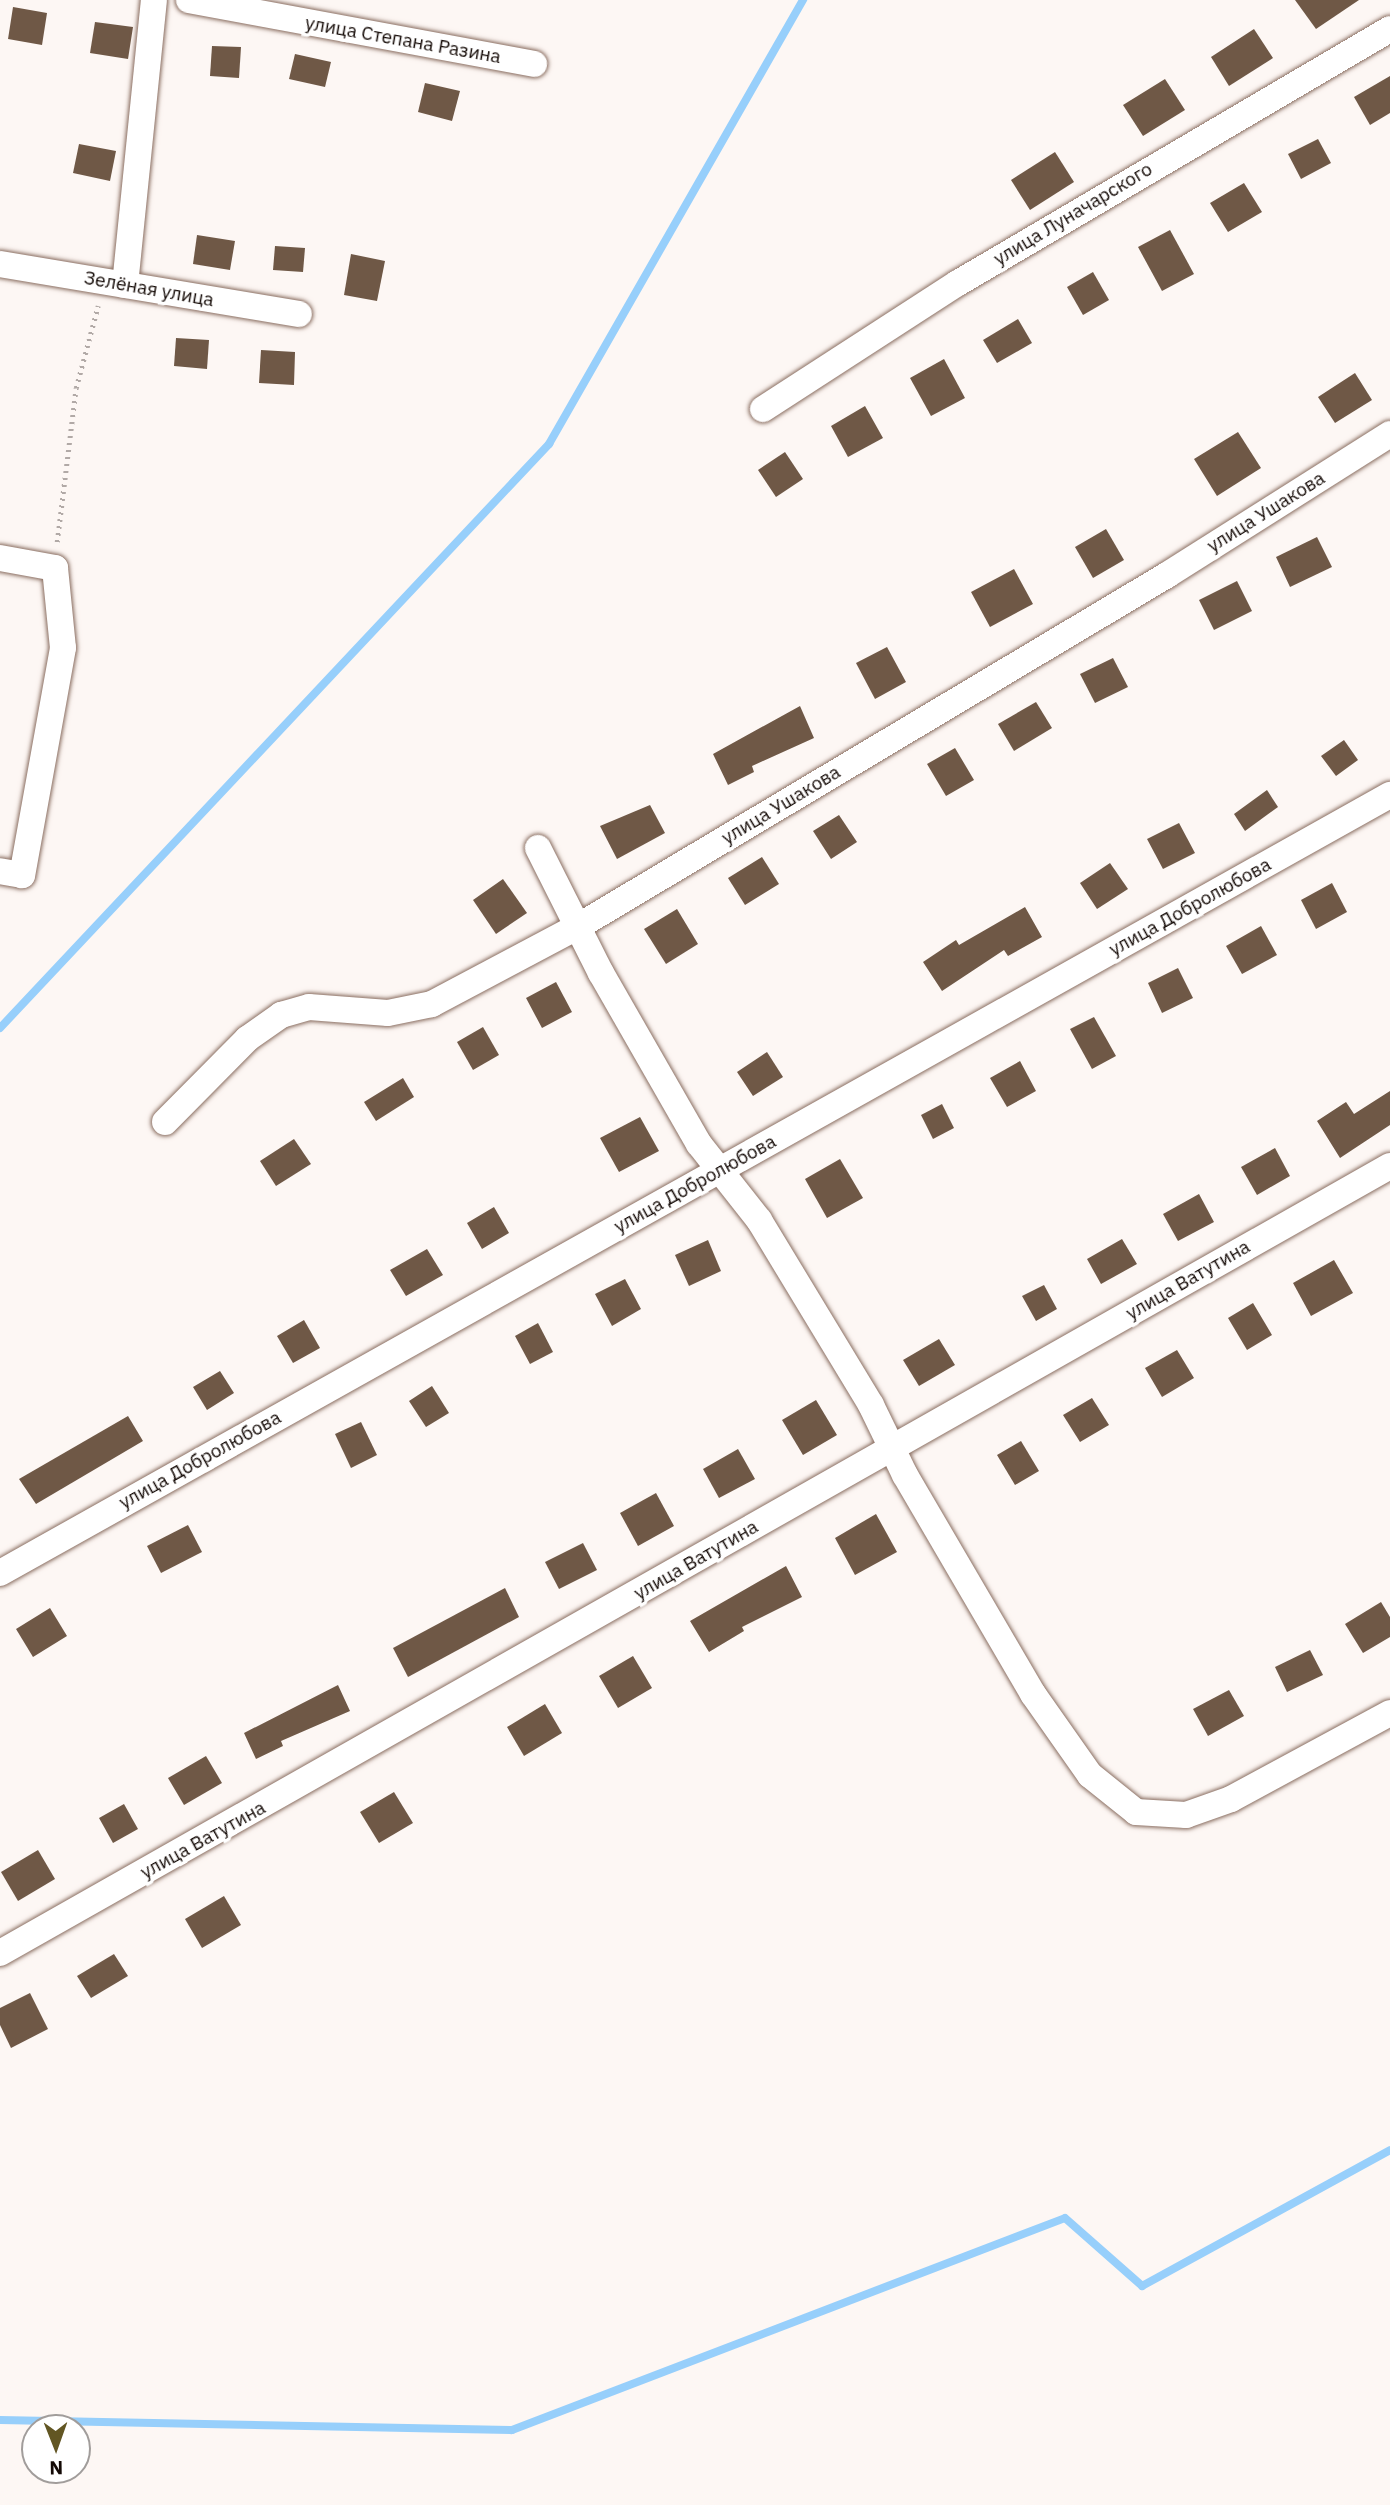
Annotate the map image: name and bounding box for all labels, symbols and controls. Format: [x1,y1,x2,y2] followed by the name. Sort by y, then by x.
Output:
[303,12,503,68] street label: улица Степана Разина
[990,158,1156,270] street label: улица Луначарского
[82,266,216,312] street label: Зелёная улица
[1203,467,1329,557] street label: улица Ушакова
[717,761,845,849] street label: улица Ушакова
[1105,853,1275,961] street label: улица Добролюбова
[610,1130,780,1238] street label: улица Добролюбова
[1122,1235,1254,1325] street label: улица Ватутина
[115,1406,285,1514] street label: улица Добролюбова
[630,1515,762,1605] street label: улица Ватутина
[136,1796,270,1884] street label: улица Ватутина
[21,2414,91,2484] north arrow
[49,2456,63,2480] text: N

